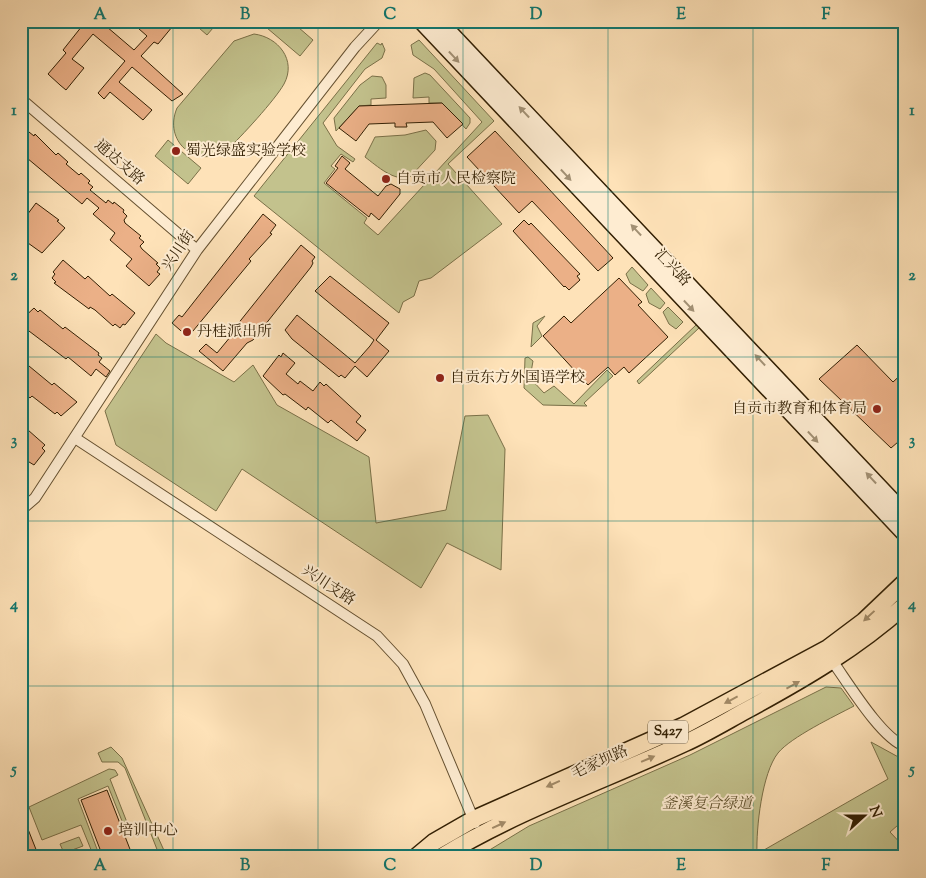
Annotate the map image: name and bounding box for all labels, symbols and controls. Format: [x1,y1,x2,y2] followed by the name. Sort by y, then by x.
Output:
[94,4,107,27] text: A
[240,4,250,27] text: B
[384,4,397,27] text: C
[530,4,543,27] text: D
[676,4,686,27] text: E
[822,4,831,27] text: F
[448,50,460,62] one-way arrow
[11,100,17,123] text: 1
[909,100,915,123] text: 1
[518,106,530,118] one-way arrow
[89,135,149,191] street label: 通达支路
[186,141,306,162] place label: 蜀光绿盛实验学校
[170,145,182,157] marker: 蜀光绿盛实验学校
[560,168,572,180] one-way arrow
[396,169,516,190] place label: 自贡市人民检察院
[380,173,392,185] marker: 自贡市人民检察院
[630,224,642,236] one-way arrow
[158,226,200,276] street label: 兴川街
[649,244,695,292] street label: 汇兴路
[10,265,18,288] text: 2
[908,265,916,288] text: 2
[683,299,695,311] one-way arrow
[197,322,272,343] place label: 丹桂派出所
[181,326,193,338] marker: 丹桂派出所
[754,355,766,367] one-way arrow
[450,368,585,389] place label: 自贡东方外国语学校
[434,372,446,384] marker: 自贡东方外国语学校
[732,399,867,420] place label: 自贡市教育和体育局
[871,403,883,415] marker: 自贡市教育和体育局
[11,430,18,453] text: 3
[807,430,819,442] one-way arrow
[909,430,916,453] text: 3
[865,473,877,485] one-way arrow
[297,561,359,611] street label: 兴川支路
[9,594,18,617] text: 4
[907,594,916,617] text: 4
[864,610,876,622] one-way arrow
[786,681,799,690] one-way arrow
[724,696,738,704] one-way arrow
[648,720,688,744] road number: S427
[568,741,632,785] street label: 毛家坝路
[641,754,655,762] one-way arrow
[9,759,17,782] text: 5
[907,759,915,782] text: 5
[546,781,560,789] one-way arrow
[838,790,888,840] north arrow
[662,794,754,815] park label: 釜溪复合绿道
[863,803,886,821] text: N
[492,820,506,828] one-way arrow
[118,821,178,842] place label: 培训中心
[102,825,114,837] marker: 培训中心
[94,855,107,878] text: A
[240,855,250,878] text: B
[384,855,397,878] text: C
[530,855,543,878] text: D
[676,855,686,878] text: E
[822,855,831,878] text: F

